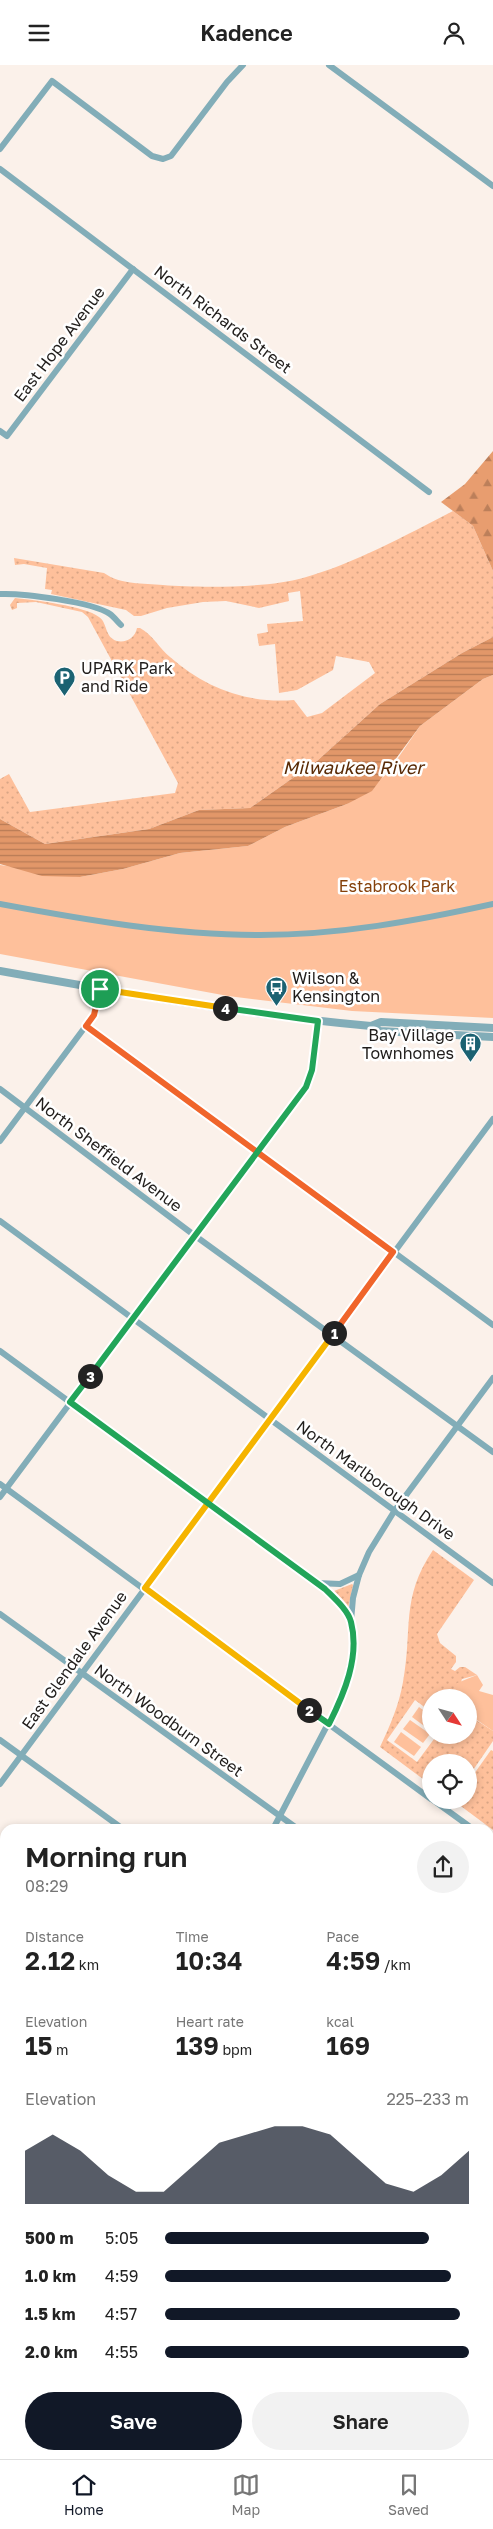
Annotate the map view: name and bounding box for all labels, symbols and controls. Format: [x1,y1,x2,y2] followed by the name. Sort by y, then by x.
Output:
[25,19,53,47] icon: menu
[200,19,293,46] text: Kadence
[440,19,468,47] icon: person
[150,261,296,377] street label: North Richards Street
[9,283,109,405] street label: East Hope Avenue
[81,658,173,696] place label: UPARK Park and Ride
[53,665,77,696] parking icon: UPARK Park and Ride
[283,756,426,778] water label: Milwaukee River
[339,876,455,896] park label: Estabrook Park
[79,968,121,1010] pin
[292,968,380,1006] place label: Wilson & Kensington
[86,975,114,1003] icon: arrive
[264,975,288,1006] bus stop icon: Wilson & Kensington
[212,995,238,1021] pin: 4
[221,1000,230,1017] text: 4
[362,1025,454,1063] place label: Bay Village Townhomes
[458,1032,482,1063] building icon: Bay Village Townhomes
[32,1092,186,1216] street label: North Sheffield Avenue
[322,1321,346,1345] pin: 1
[331,1325,338,1342] text: 1
[78,1363,102,1389] pin: 3
[86,1368,95,1385] text: 3
[293,1416,459,1544] street label: North Marlborough Drive
[17,1587,131,1733] street label: East Glendale Avenue
[91,1659,247,1781] street label: North Woodburn Street
[422,1689,478,1744] north arrow
[422,1689,477,1809] map controls
[296,1697,322,1723] pin: 2
[305,1702,314,1719] text: 2
[422,1754,477,1809] button: locate
[25,1840,188,1873] text: Morning run
[417,1841,469,1893] button: share
[25,1876,68,1896] text: 08:29
[25,1928,84,1945] text: Distance
[176,1928,209,1945] text: Time
[326,1928,359,1945] text: Pace
[25,1945,75,1976] text: 2.12
[176,1945,243,1976] text: 10:34
[326,1945,380,1976] text: 4:59
[75,1956,99,1973] text: km
[380,1956,411,1973] text: /km
[25,2013,87,2030] text: Elevation
[176,2013,244,2030] text: Heart rate
[326,2013,354,2030] text: kcal
[25,2030,53,2061] text: 15
[176,2030,219,2061] text: 139
[326,2030,370,2061] text: 169
[53,2041,68,2058] text: m
[219,2041,252,2058] text: bpm
[25,2089,96,2109] text: Elevation
[387,2089,469,2109] text: 225–233 m
[25,2228,74,2248] text: 500 m
[105,2228,138,2248] text: 5:05
[25,2266,76,2286] text: 1.0 km
[105,2266,139,2286] text: 4:59
[25,2304,75,2324] text: 1.5 km
[105,2304,137,2324] text: 4:57
[25,2342,78,2362] text: 2.0 km
[105,2342,138,2362] text: 4:55
[25,2392,242,2450] button: Save
[252,2392,469,2450] button: Share
[64,2471,104,2518] tab: Home
[232,2471,260,2518] tab: Map
[388,2471,429,2518] tab: Saved

